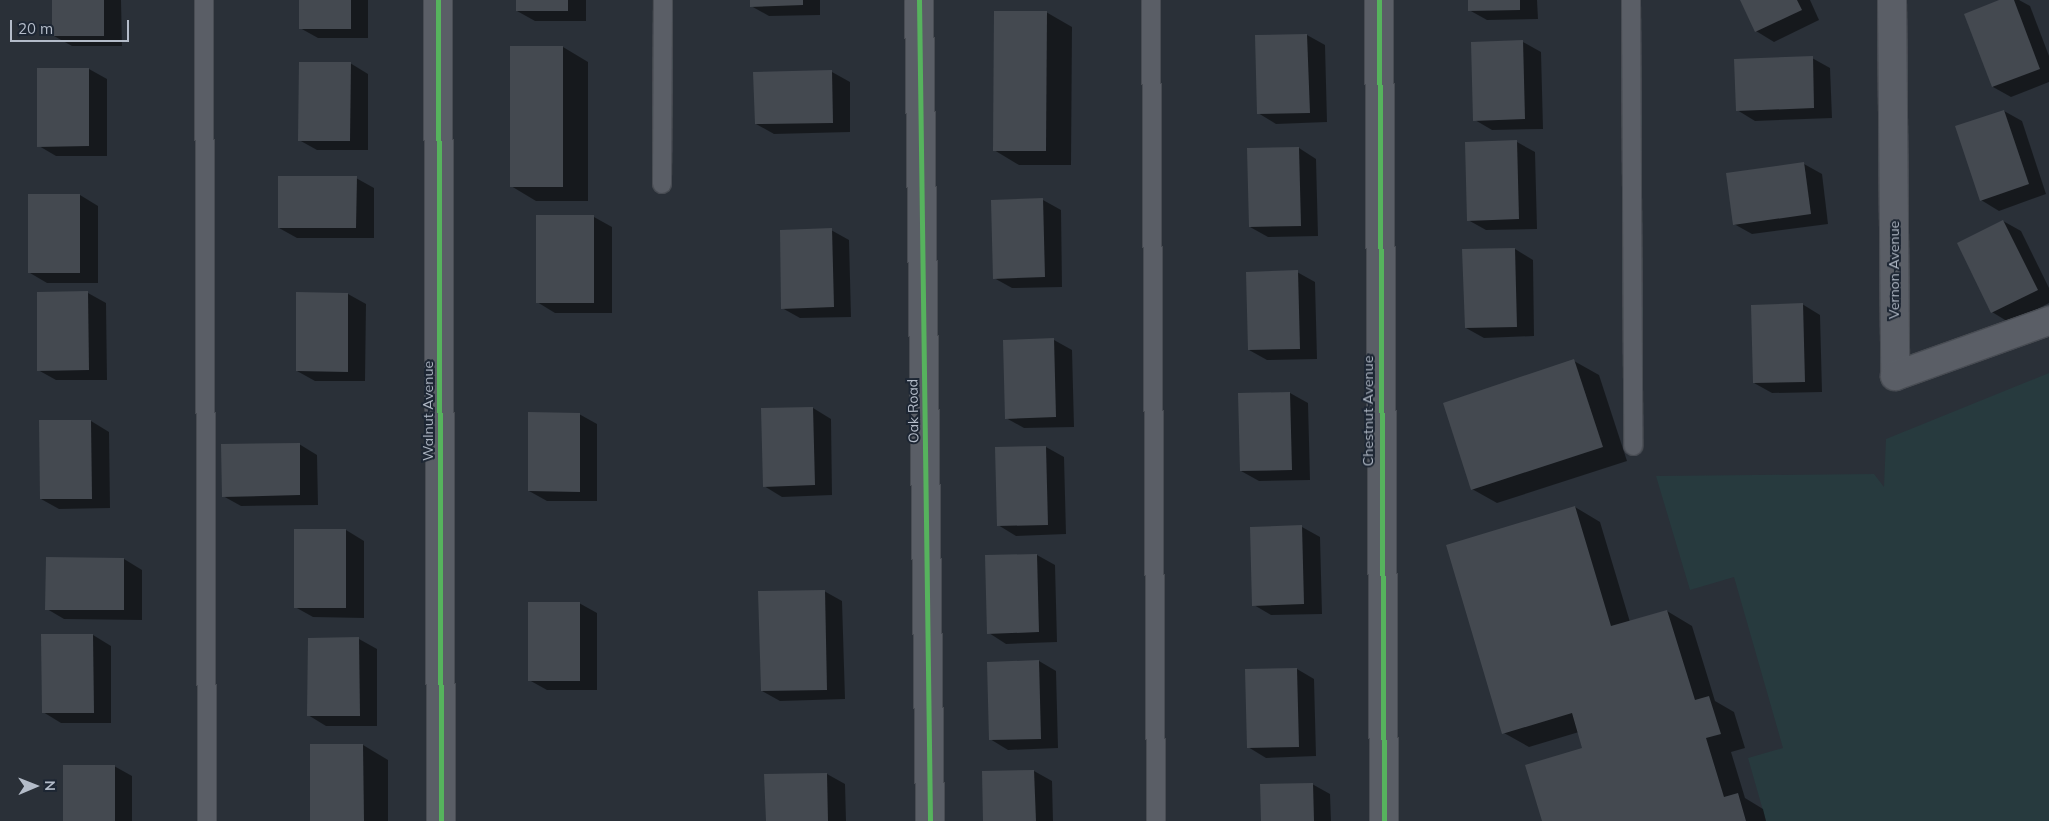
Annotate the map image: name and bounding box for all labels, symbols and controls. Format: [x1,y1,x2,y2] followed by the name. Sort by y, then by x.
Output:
[12,10,131,42] scale bar
[18,19,53,38] text: 20 m
[1886,221,1902,319] street label: Vernon Avenue
[1360,356,1376,466] street label: Chestnut Avenue
[420,361,436,461] street label: Walnut Avenue
[904,379,922,443] street label: Oak Road
[10,761,60,811] north arrow
[41,780,59,791] text: N

